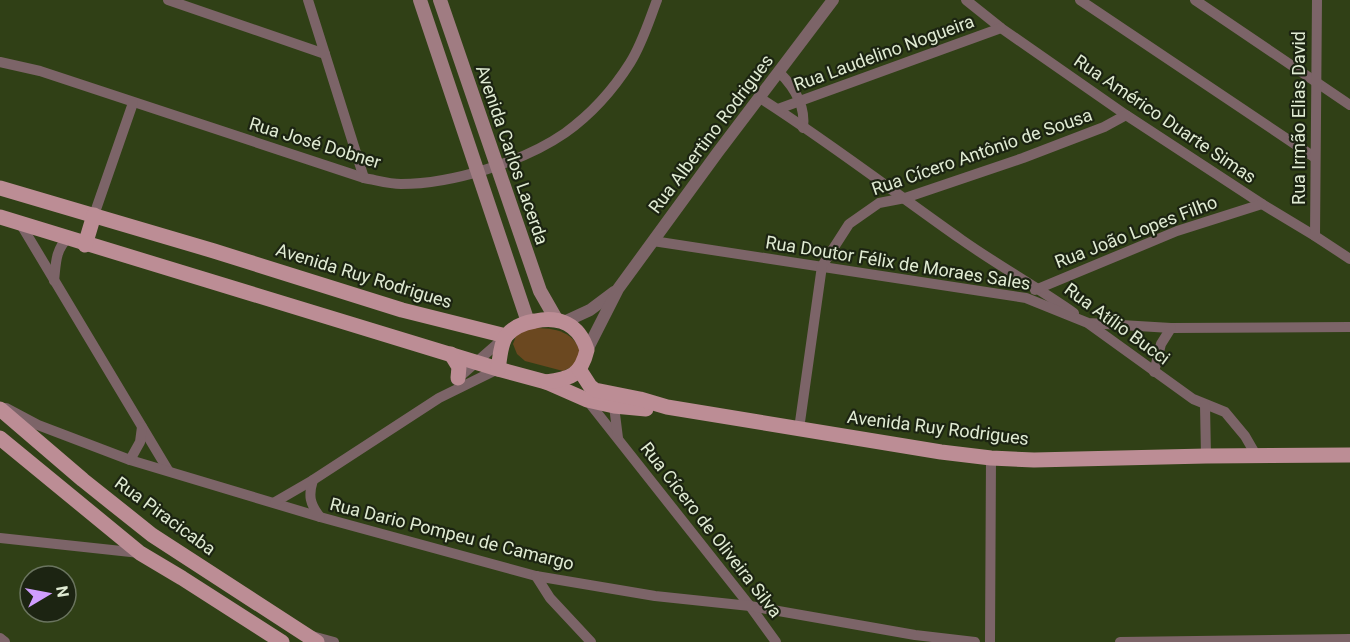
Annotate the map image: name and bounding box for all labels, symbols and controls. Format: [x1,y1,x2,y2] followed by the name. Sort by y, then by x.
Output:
[791,10,977,95] street label: Rua Laudelino Nogueira
[1288,31,1309,205] street label: Rua Irmão Elias David
[644,50,777,217] street label: Rua Albertino Rodrigues
[1070,50,1260,187] street label: Rua Américo Duarte Simas
[472,62,553,247] street label: Avenida Carlos Lacerda
[869,104,1095,199] street label: Rua Cícero Antônio de Sousa
[247,113,384,173] street label: Rua José Dobner
[1052,191,1220,272] street label: Rua João Lopes Filho
[764,231,1032,294] street label: Rua Doutor Félix de Moraes Sales
[274,239,455,312] street label: Avenida Ruy Rodrigues
[1061,278,1174,369] street label: Rua Atílio Bucci
[846,406,1030,449] street label: Avenida Ruy Rodrigues
[636,438,786,622] street label: Rua Cícero de Oliveira Silva
[111,472,220,559] street label: Rua Piracicaba
[328,493,576,574] street label: Rua Dario Pompeu de Camargo
[18,564,78,624] north arrow
[52,584,73,599] text: N

